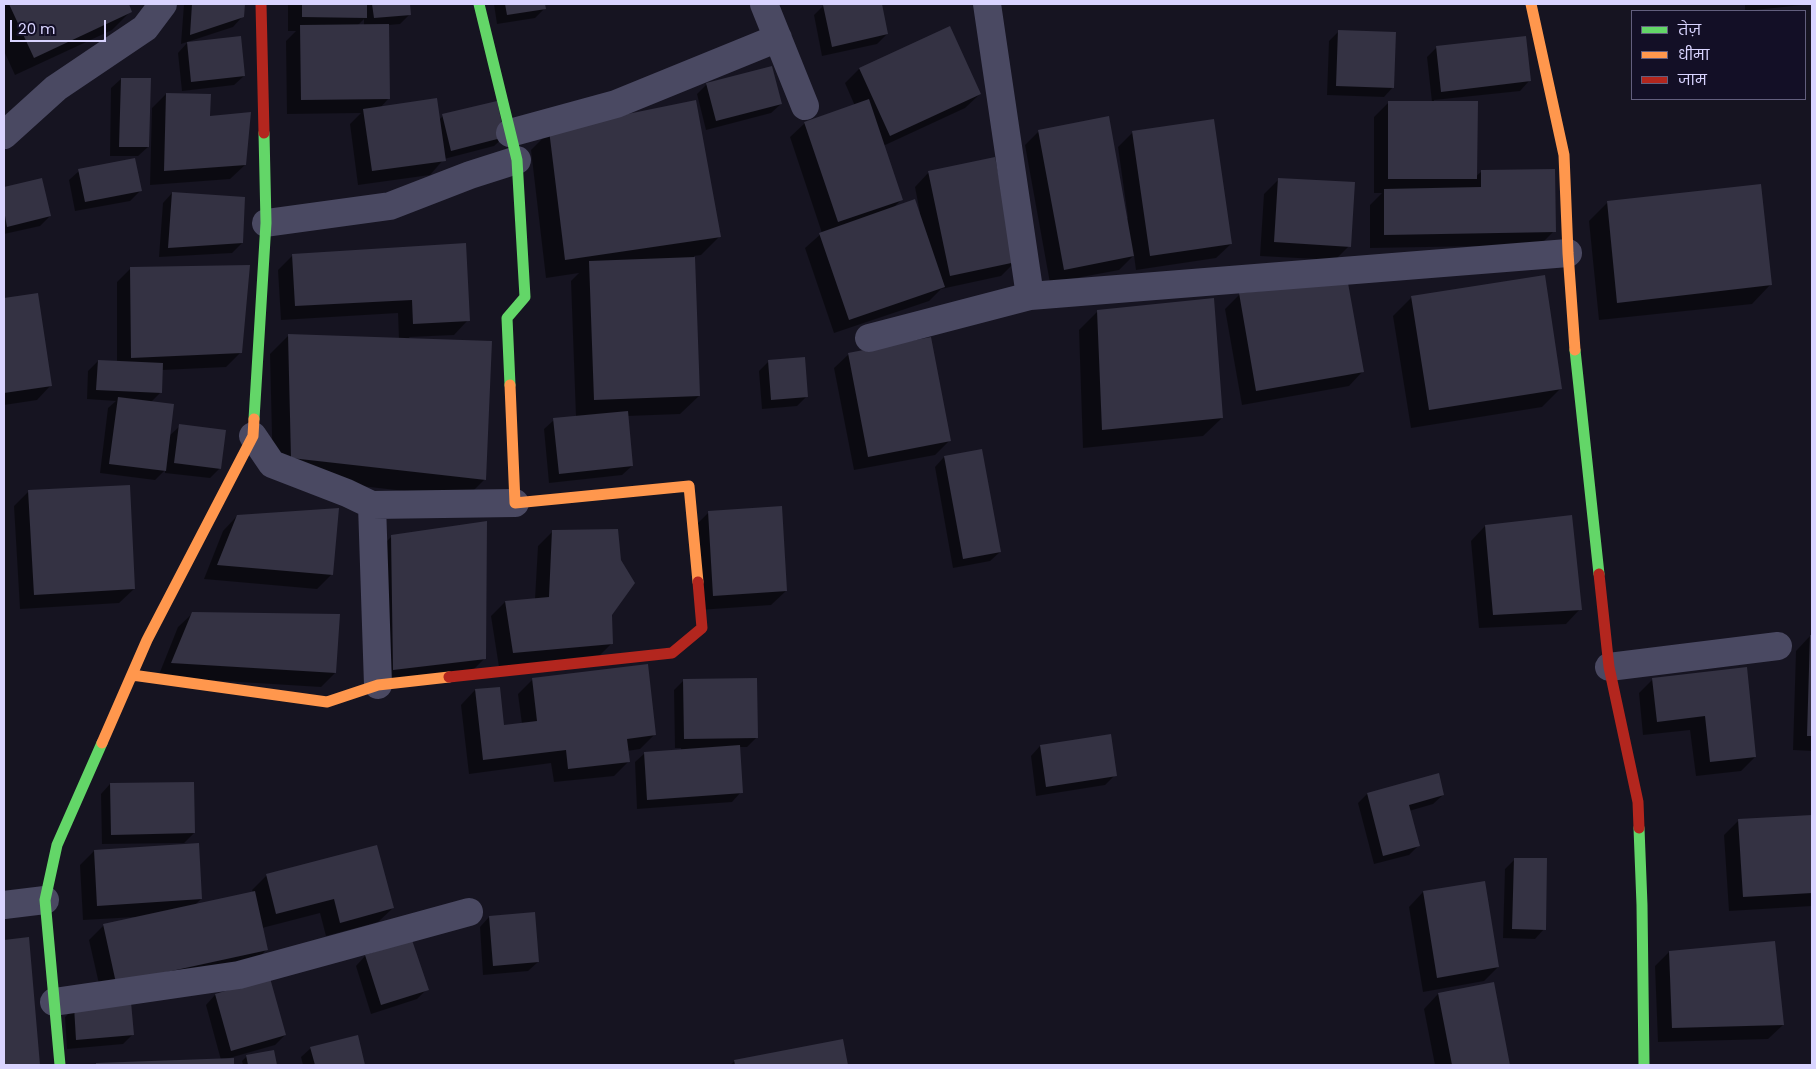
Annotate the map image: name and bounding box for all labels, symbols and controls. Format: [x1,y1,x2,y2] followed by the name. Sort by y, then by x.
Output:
[12,10,109,42] scale bar
[1631,10,1806,100] legend
[18,18,56,39] text: 20 m
[1678,19,1701,40] text: तेज़
[1678,44,1709,65] text: धीमा
[1678,69,1707,90] text: जाम

